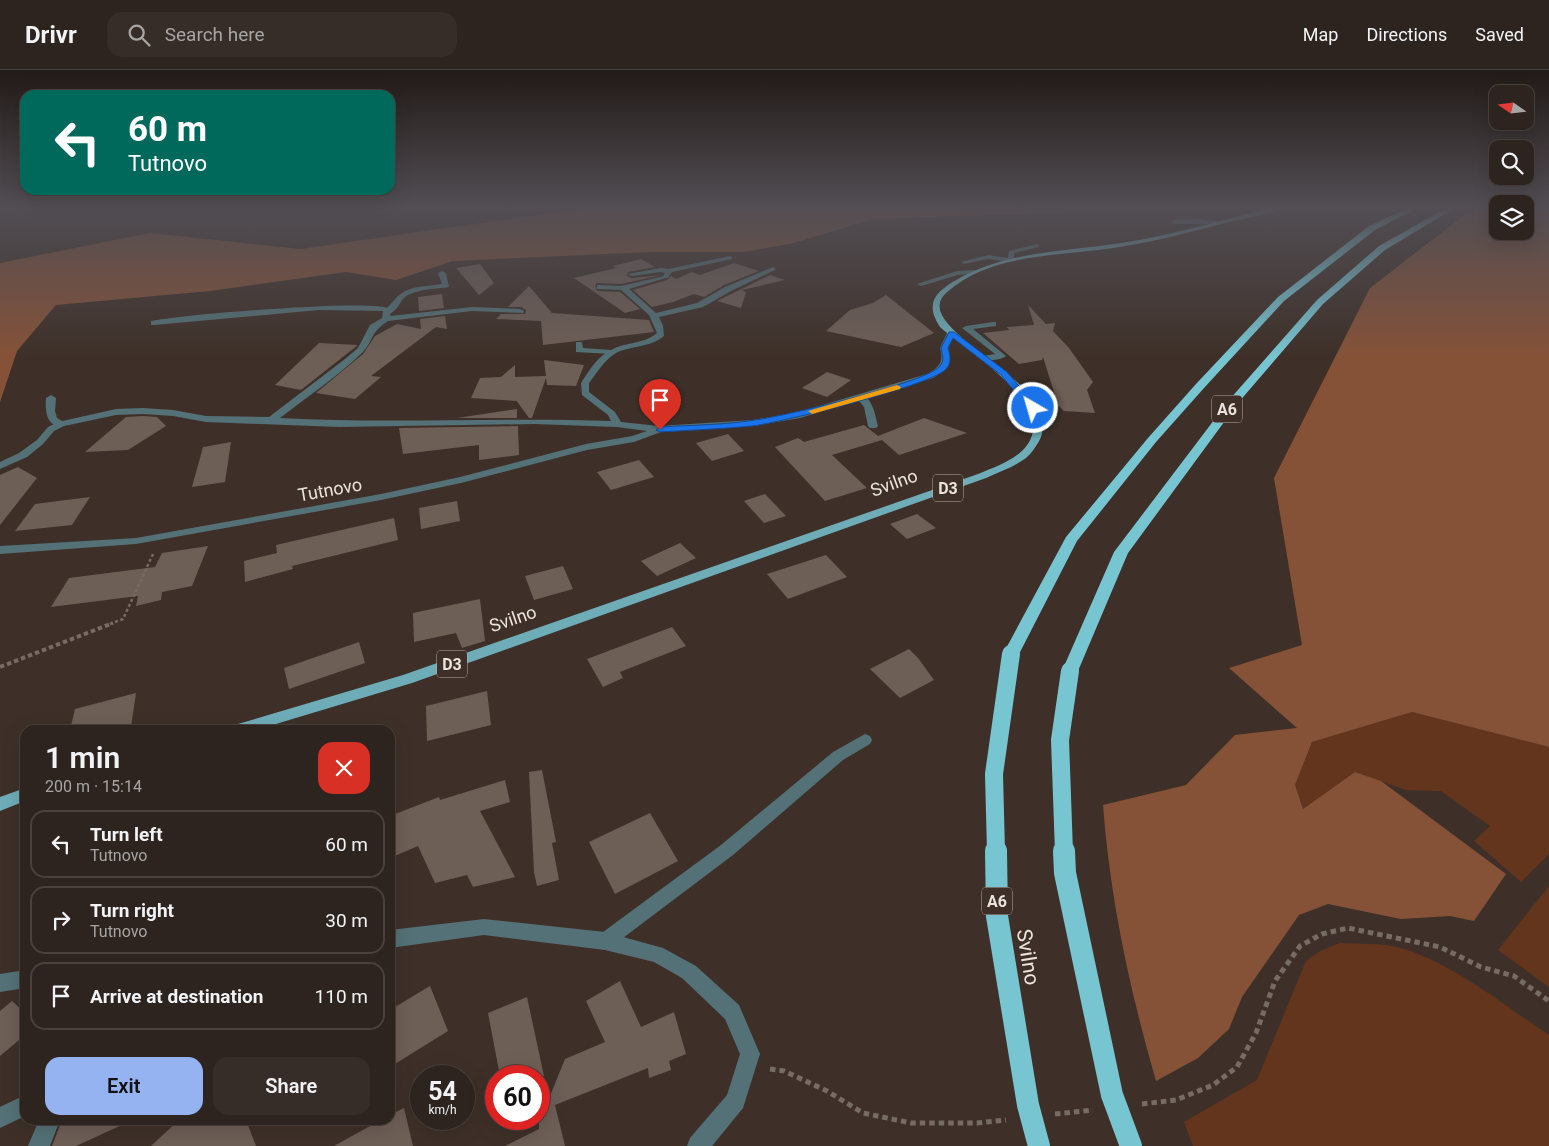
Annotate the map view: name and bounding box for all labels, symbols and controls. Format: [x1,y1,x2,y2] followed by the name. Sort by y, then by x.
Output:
[107,12,457,57] search box
[25,21,77,49] text: Drivr
[125,21,153,49] icon: search
[165,23,265,46] text: Search here
[1303,24,1338,45] text: Map
[1366,24,1447,45] text: Directions
[1475,24,1524,45] text: Saved
[1489,85,1534,130] north arrow
[1489,85,1534,240] map controls
[128,109,207,150] text: 60 m
[45,110,110,175] icon: left
[1489,140,1534,185] button: search
[128,151,207,176] text: Tutnovo
[1489,195,1534,240] button: layers
[639,379,681,430] pin
[1006,381,1058,433] position arrow
[646,386,674,414] icon: arrive
[1212,396,1242,422] road number: A6
[868,464,920,501] street label: Svilno
[296,474,364,505] street label: Tutnovo
[933,474,963,502] road number: D3
[487,601,539,636] street label: Svilno
[437,650,467,678] road number: D3
[45,740,120,775] text: 1 min
[318,742,370,794] button: close
[45,777,142,796] text: 200 m · 15:14
[90,823,163,846] text: Turn left
[47,830,75,858] icon: left
[325,833,368,856] text: 60 m
[90,846,147,865] text: Tutnovo
[982,888,1012,914] road number: A6
[90,899,174,922] text: Turn right
[47,906,75,934] icon: right
[325,909,368,932] text: 30 m
[90,922,147,941] text: Tutnovo
[1012,927,1044,987] street label: Svilno
[47,982,75,1010] icon: arrive
[90,985,263,1008] text: Arrive at destination
[315,985,368,1008] text: 110 m
[45,1057,203,1115] button: Exit
[213,1057,370,1115] button: Share
[485,1065,550,1130] speed limit sign: 60
[428,1077,457,1106] text: 54
[428,1103,457,1117] text: km/h

